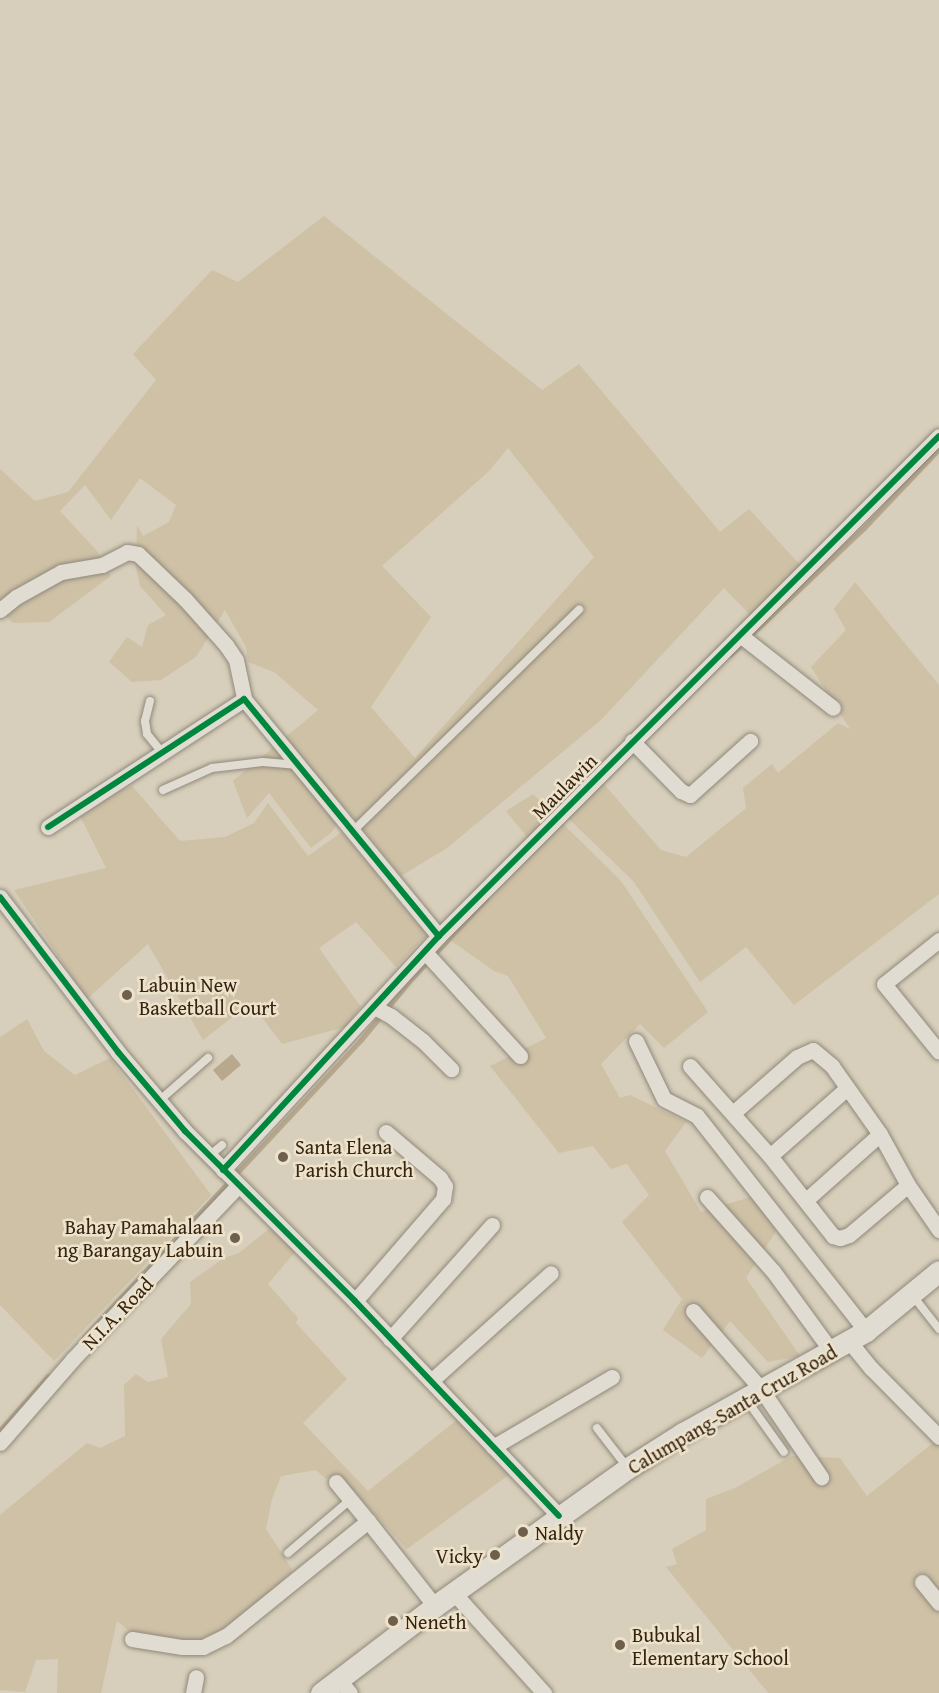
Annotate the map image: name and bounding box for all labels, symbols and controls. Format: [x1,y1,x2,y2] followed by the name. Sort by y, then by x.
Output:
[526,748,602,824] street label: Maulawin
[139,972,277,1019] place label: Labuin New Basketball Court
[120,988,134,1002] marker: Labuin New Basketball Court
[295,1134,413,1181] place label: Santa Elena Parish Church
[276,1150,290,1164] marker: Santa Elena Parish Church
[57,1214,223,1261] place label: Bahay Pamahalaan ng Barangay Labuin
[228,1231,242,1245] marker: Bahay Pamahalaan ng Barangay Labuin
[76,1272,158,1354] street label: N.I.A. Road
[623,1339,841,1479] street label: Calumpang-Santa Cruz Road
[535,1520,584,1544] place label: Naldy
[516,1525,530,1539] marker: Naldy
[436,1543,483,1567] place label: Vicky
[488,1548,502,1562] marker: Vicky
[405,1609,466,1633] place label: Neneth
[386,1614,400,1628] marker: Neneth
[632,1622,789,1669] place label: Bubukal Elementary School
[613,1638,627,1652] marker: Bubukal Elementary School

